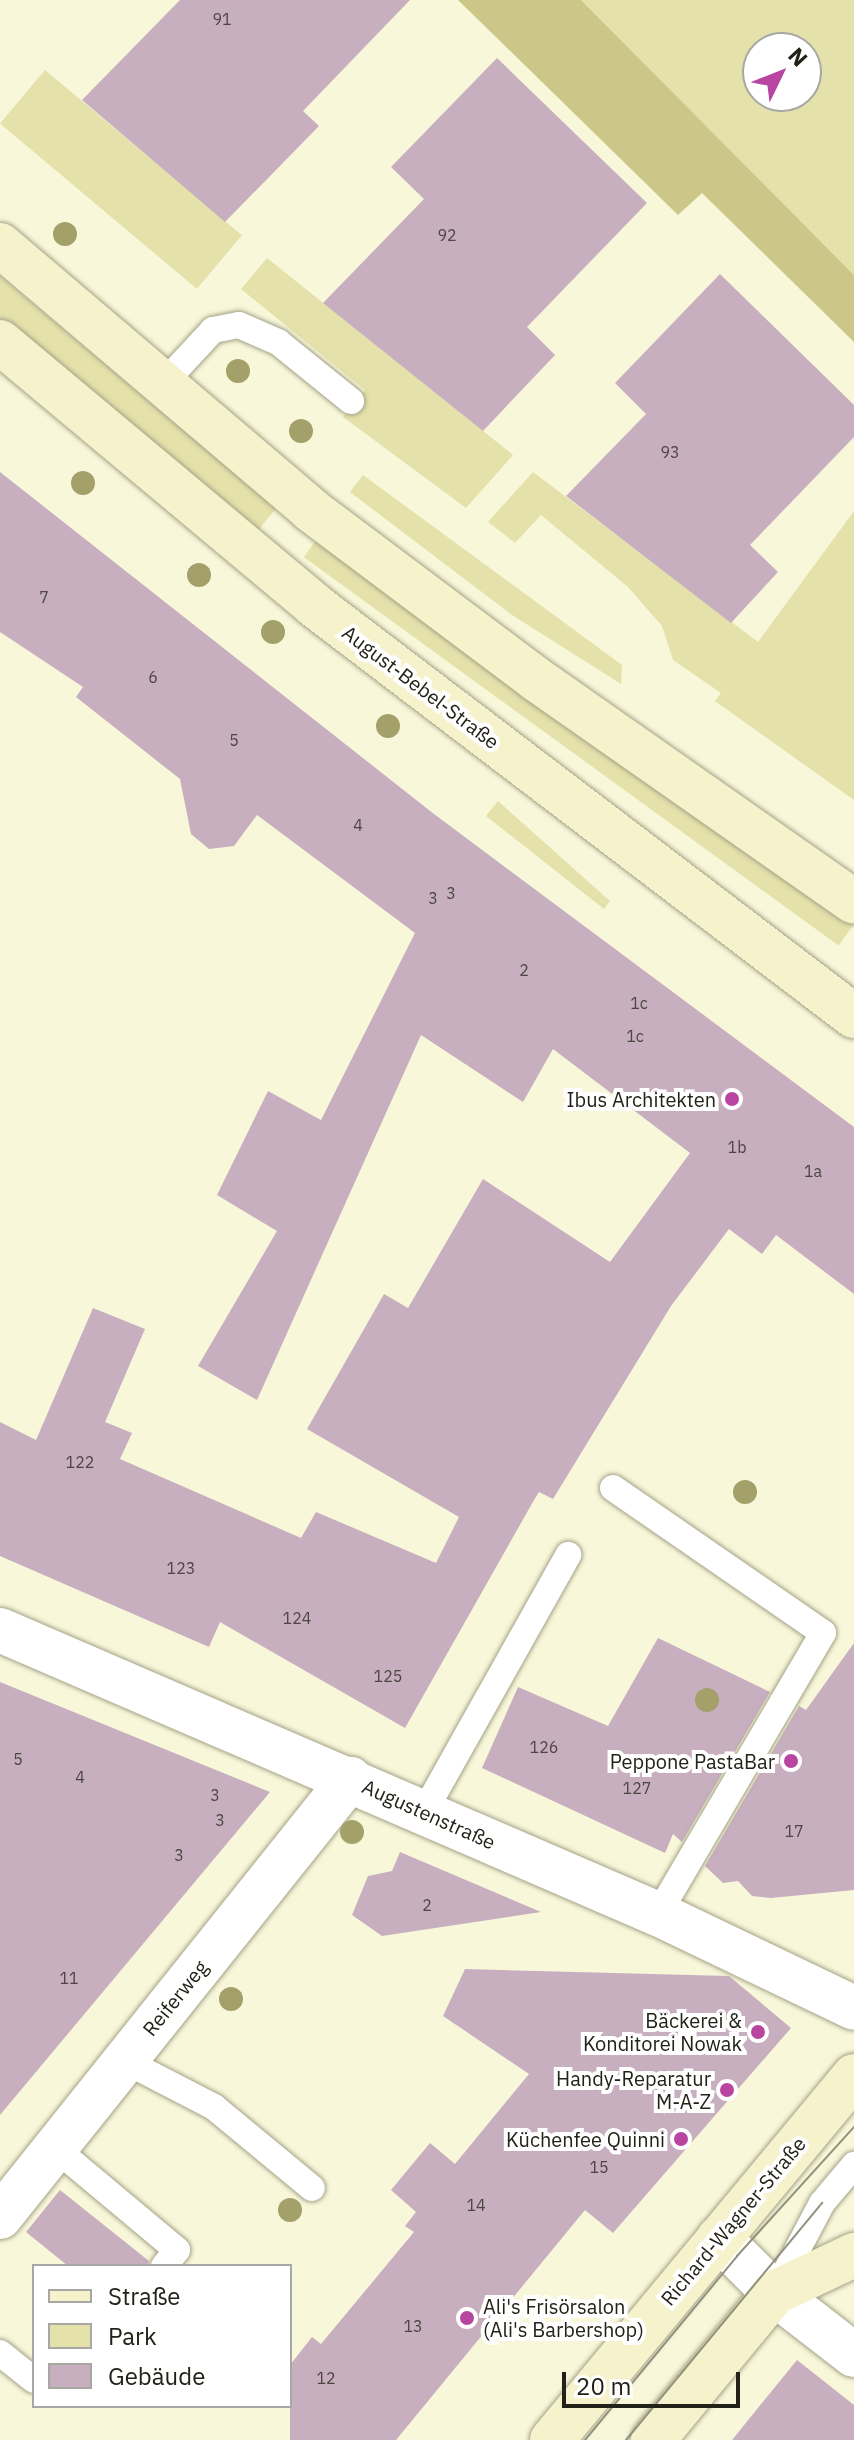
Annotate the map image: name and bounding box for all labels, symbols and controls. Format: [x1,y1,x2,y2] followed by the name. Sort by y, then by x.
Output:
[212,9,232,29] house number: 91
[742,32,822,112] north arrow
[782,41,814,72] text: N
[437,225,457,245] house number: 92
[660,442,680,462] house number: 93
[39,587,49,607] house number: 7
[338,620,504,754] street label: August-Bebel-Straße
[148,667,158,687] house number: 6
[229,730,239,750] house number: 5
[353,815,363,835] house number: 4
[446,883,456,903] house number: 3
[428,888,438,908] house number: 3
[519,960,529,980] house number: 2
[630,993,648,1013] house number: 1c
[626,1026,644,1046] house number: 1c
[567,1087,716,1111] place label: Ibus Architekten
[723,1090,741,1108] marker: Ibus Architekten
[728,1137,746,1157] house number: 1b
[804,1161,822,1181] house number: 1a
[66,1452,94,1472] house number: 122
[167,1558,195,1578] house number: 123
[283,1608,311,1628] house number: 124
[374,1666,402,1686] house number: 125
[530,1737,558,1757] house number: 126
[13,1749,23,1769] house number: 5
[610,1749,775,1773] place label: Peppone PastaBar
[782,1752,800,1770] marker: Peppone PastaBar
[75,1767,85,1787] house number: 4
[359,1774,499,1854] street label: Augustenstraße
[623,1778,651,1798] house number: 127
[210,1785,220,1805] house number: 3
[215,1810,225,1830] house number: 3
[784,1821,804,1841] house number: 17
[174,1845,184,1865] house number: 3
[422,1895,432,1915] house number: 2
[137,1955,213,2041] street label: Reiferweg
[59,1968,79,1988] house number: 11
[583,2008,742,2055] place label: Bäckerei & Konditorei Nowak
[749,2023,767,2041] marker: Bäckerei & Konditorei Nowak
[556,2066,711,2113] place label: Handy-Reparatur M-A-Z
[718,2081,736,2099] marker: Handy-Reparatur M-A-Z
[506,2127,665,2151] place label: Küchenfee Quinni
[672,2130,690,2148] marker: Küchenfee Quinni
[655,2132,811,2310] street label: Richard-Wagner-Straße
[589,2157,609,2177] house number: 15
[466,2195,486,2215] house number: 14
[32,2264,292,2408] legend
[108,2280,180,2312] text: Straße
[483,2294,644,2341] place label: Ali's Frisörsalon (Ali's Barbershop)
[458,2309,476,2327] marker: Ali's Frisörsalon (Ali's Barbershop)
[403,2316,423,2336] house number: 13
[108,2320,157,2352] text: Park
[566,2356,744,2406] scale bar
[108,2360,205,2392] text: Gebäude
[316,2368,336,2388] house number: 12
[576,2370,631,2402] text: 20 m

